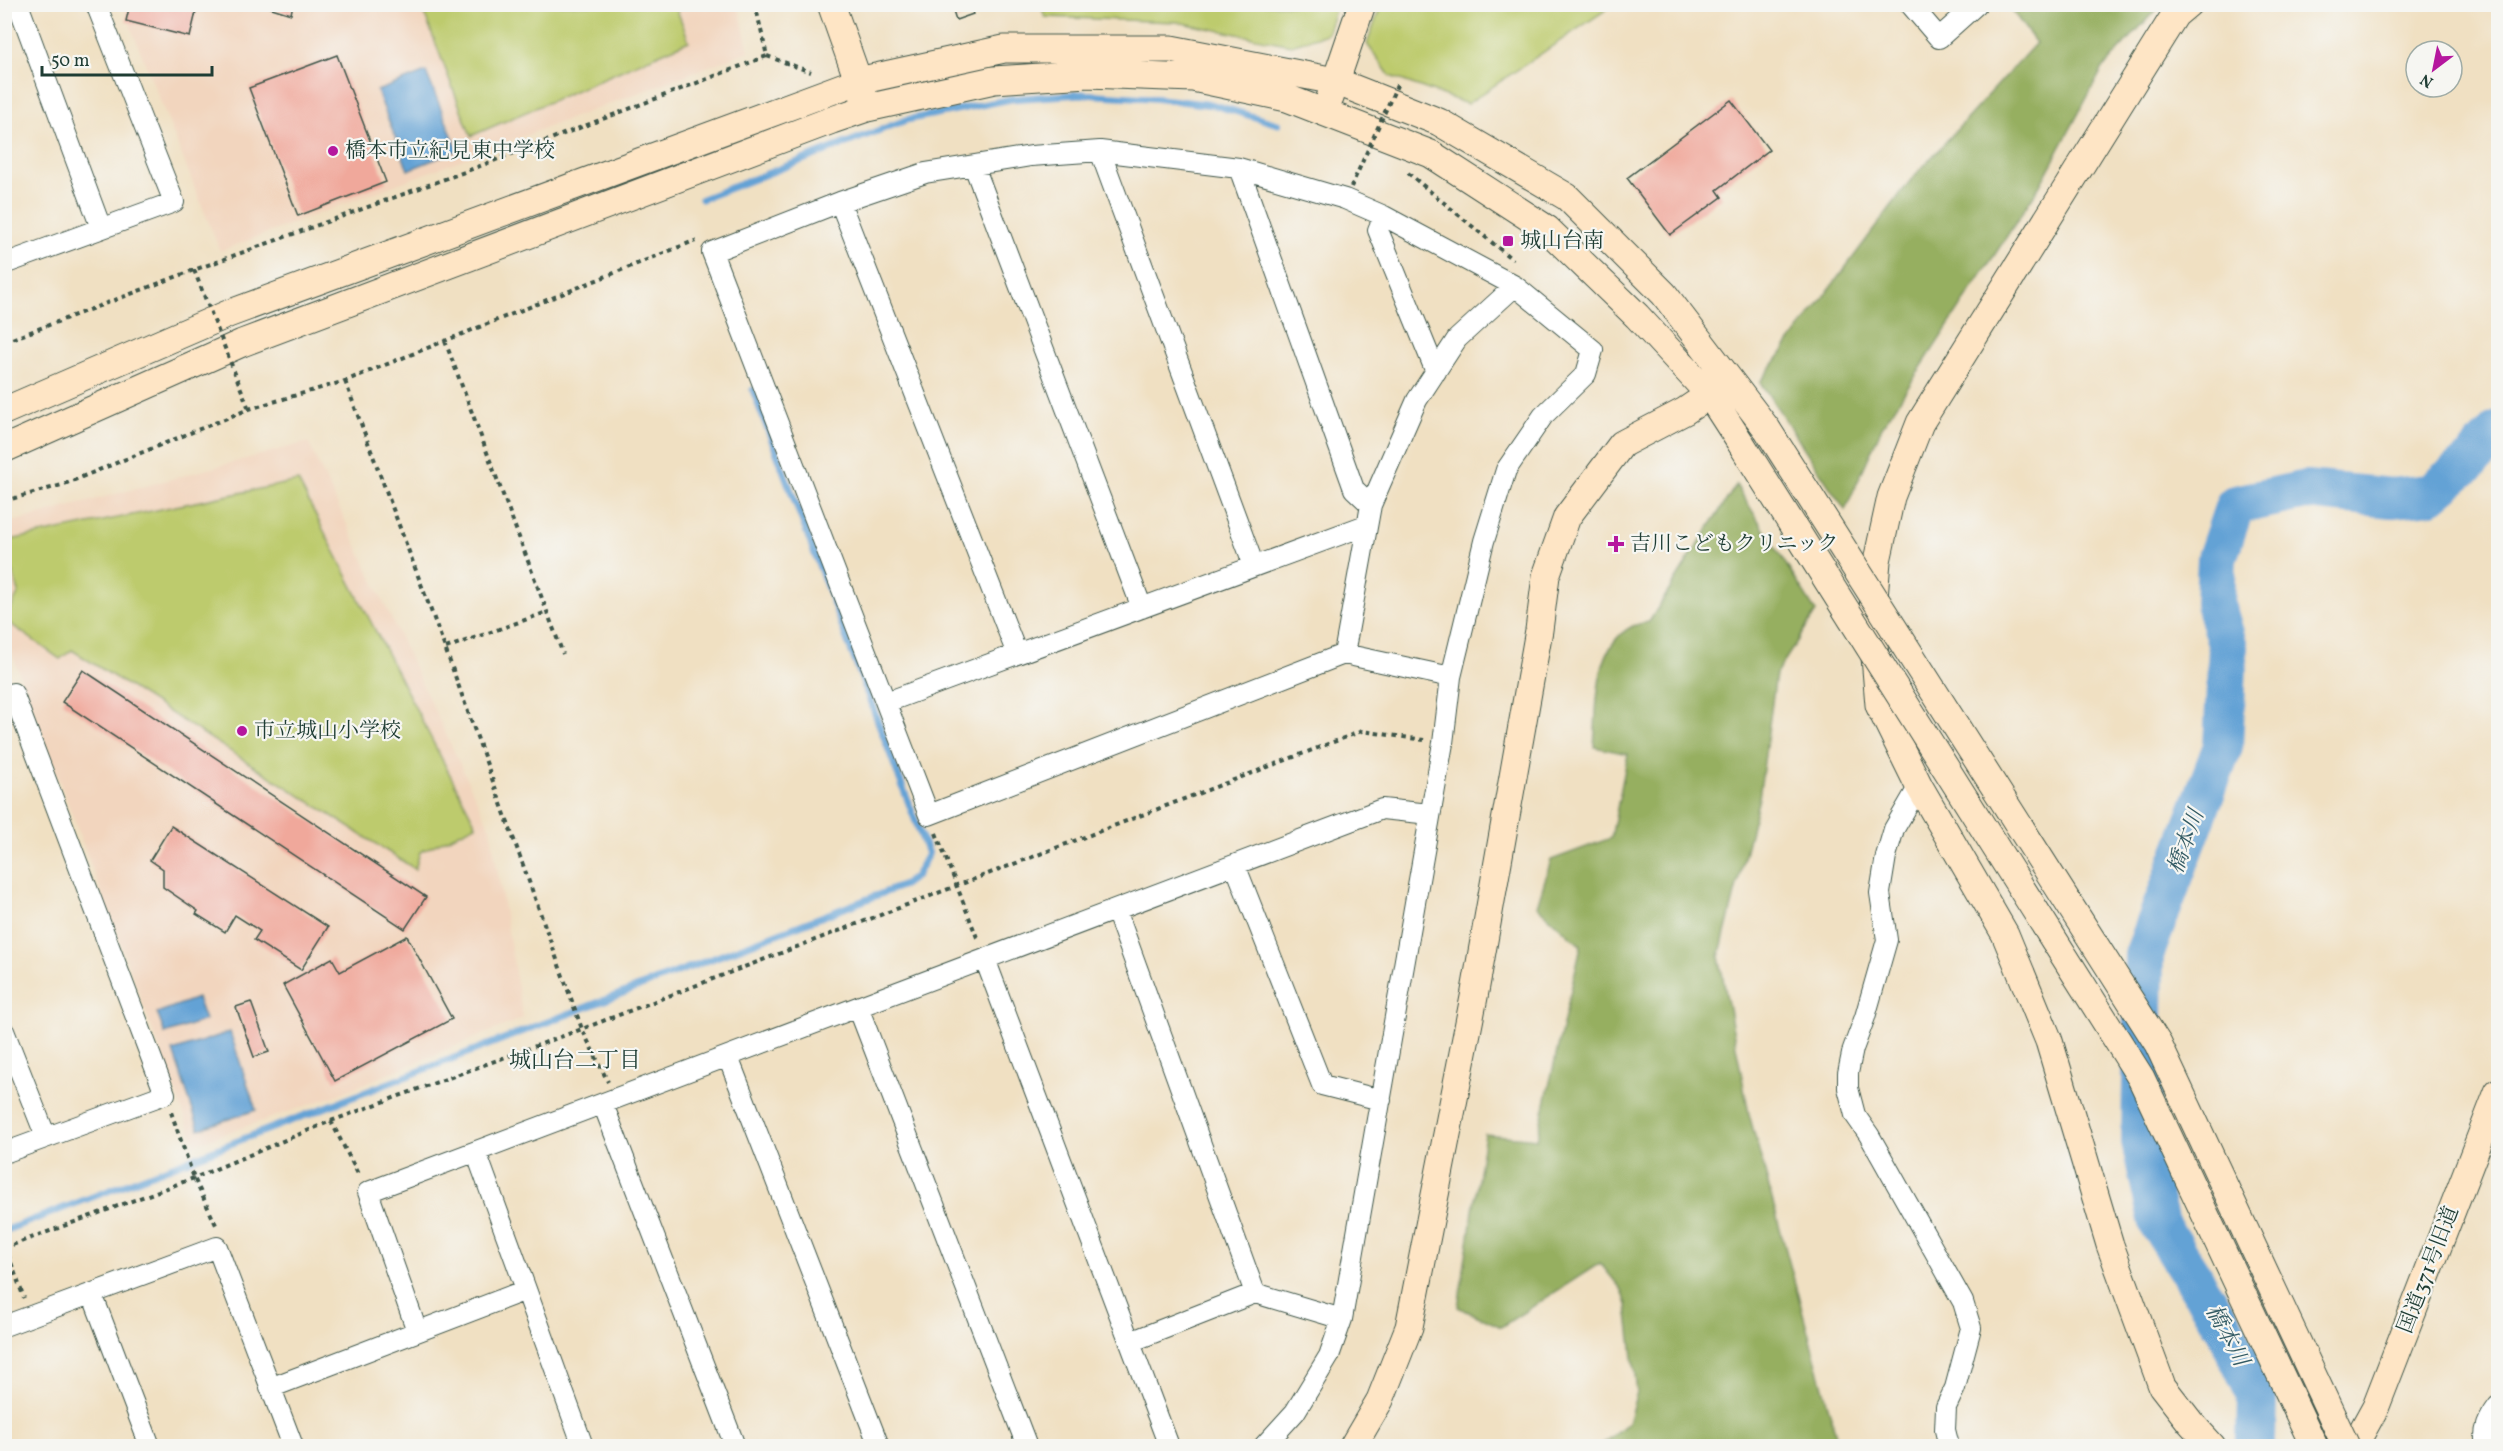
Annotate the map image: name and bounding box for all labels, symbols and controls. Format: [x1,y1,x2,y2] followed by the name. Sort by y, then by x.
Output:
[42,39,212,77] scale bar
[2404,39,2464,99] north arrow
[51,49,90,74] text: 50 m
[2416,67,2438,92] text: N
[345,137,555,166] place label: 橋本市立紀見東中学校
[326,144,340,158] marker: 橋本市立紀見東中学校
[1520,227,1604,256] place label: 城山台南
[1501,234,1515,248] marker: 城山台南
[1630,530,1839,559] place label: 吉川こどもクリニック
[1607,535,1625,553] marker: 吉川こどもクリニック
[254,717,401,746] place label: 市立城山小学校
[235,724,249,738] marker: 市立城山小学校
[2161,804,2214,878] water label: 橋本川
[509,1046,641,1077] district label: 城山台二丁目
[2391,1202,2467,1338] street label: 国道371号旧道
[2197,1300,2256,1374] water label: 橋本川

